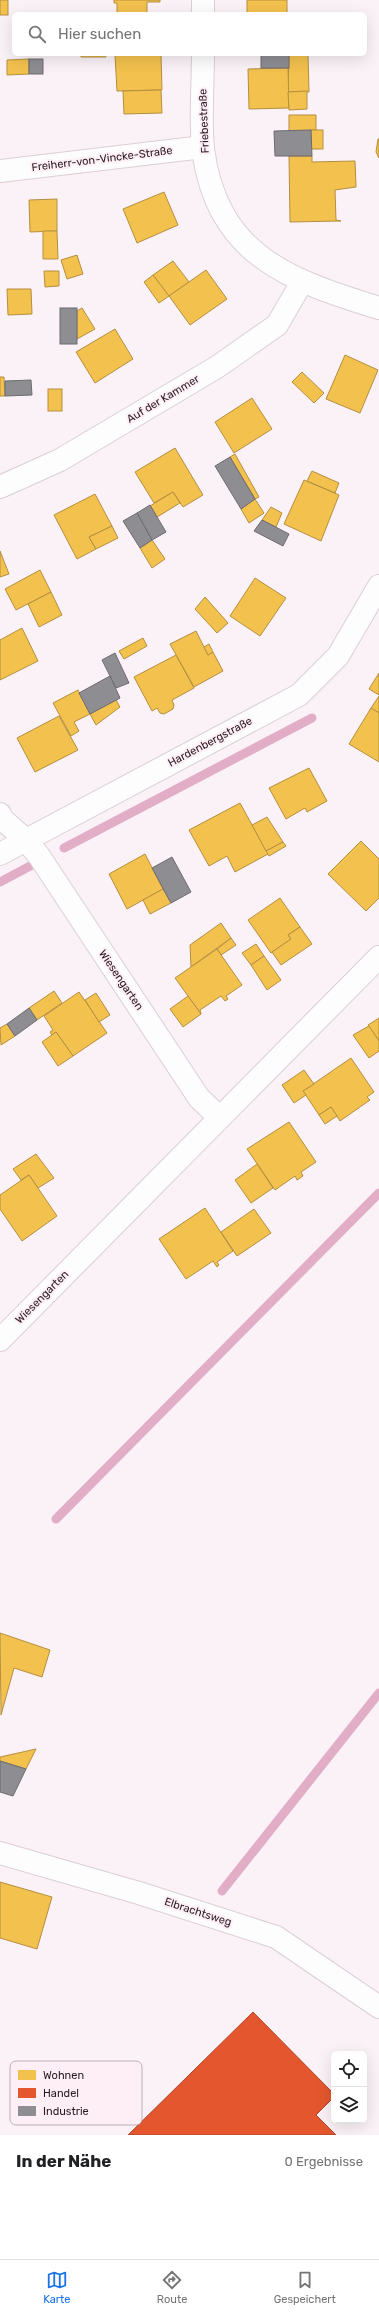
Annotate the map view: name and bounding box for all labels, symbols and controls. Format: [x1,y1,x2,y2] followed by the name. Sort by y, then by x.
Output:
[12,12,367,56] search box
[26,23,48,45] icon: search
[58,25,141,43] text: Hier suchen
[196,88,212,154] street label: Friebestraße
[31,144,173,174] street label: Freiherr-von-Vincke-Straße
[124,372,202,426] street label: Auf der Kammer
[166,714,254,770] street label: Hardenbergstraße
[96,947,146,1013] street label: Wiesengarten
[13,1268,71,1326] street label: Wiesengarten
[163,1895,233,1929] street label: Elbrachtsweg
[331,2051,367,2123] map controls
[331,2051,367,2087] button: locate
[10,2061,142,2125] legend
[43,2069,84,2082] text: Wohnen
[43,2087,79,2100] text: Handel
[331,2087,367,2123] button: layers
[43,2105,89,2118] text: Industrie
[16,2151,111,2171] text: In der Nähe
[285,2154,363,2169] text: 0 Ergebnisse
[43,2269,70,2306] tab: Karte
[157,2269,187,2306] tab: Route
[274,2269,336,2306] tab: Gespeichert

